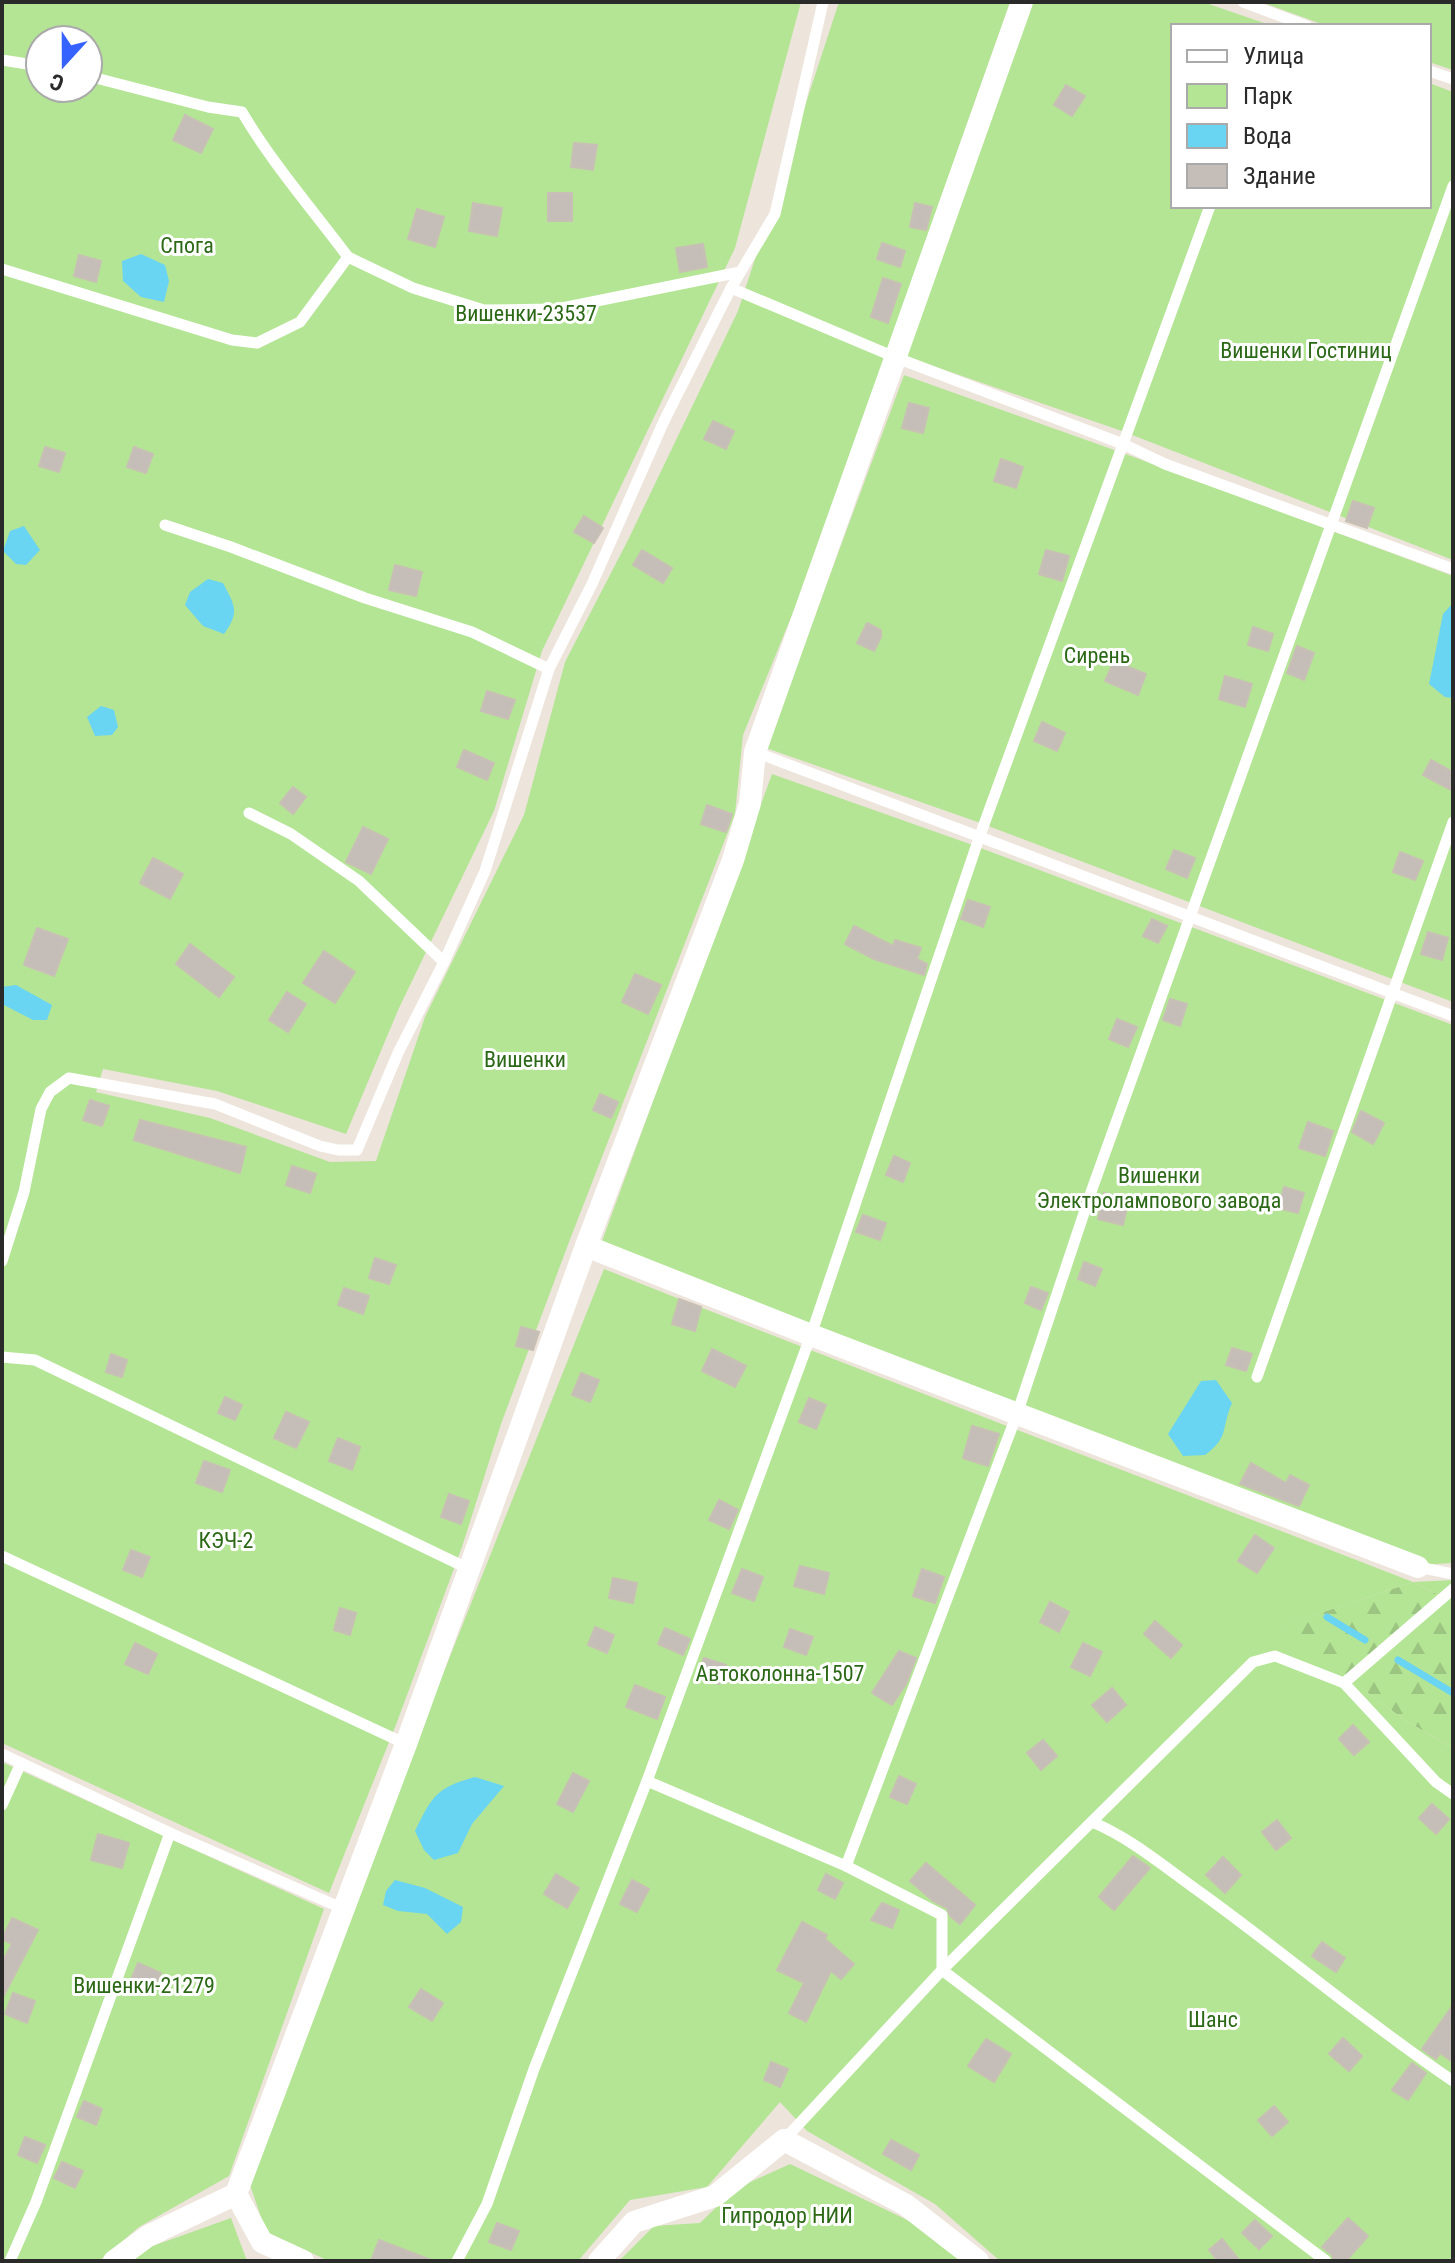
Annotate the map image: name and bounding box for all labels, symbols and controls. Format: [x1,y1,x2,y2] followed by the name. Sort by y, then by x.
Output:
[24,24,104,104] north arrow
[1171,24,1431,208] legend
[1243,42,1304,70] text: Улица
[47,68,67,96] text: С
[1243,82,1293,110] text: Парк
[1243,122,1292,150] text: Вода
[1243,162,1315,190] text: Здание
[160,233,214,258] park label: Спога
[455,301,597,326] park label: Вишенки-23537
[1220,338,1392,363] park label: Вишенки Гостиниц
[1064,643,1130,668] park label: Сирень
[484,1047,566,1072] park label: Вишенки
[1037,1163,1281,1213] park label: Вишенки Электролампового завода
[199,1528,253,1553] park label: КЭЧ-2
[696,1661,864,1686] park label: Автоколонна-1507
[73,1973,215,1998] park label: Вишенки-21279
[1188,2007,1238,2032] park label: Шанс
[721,2203,853,2228] park label: Гипродор НИИ

